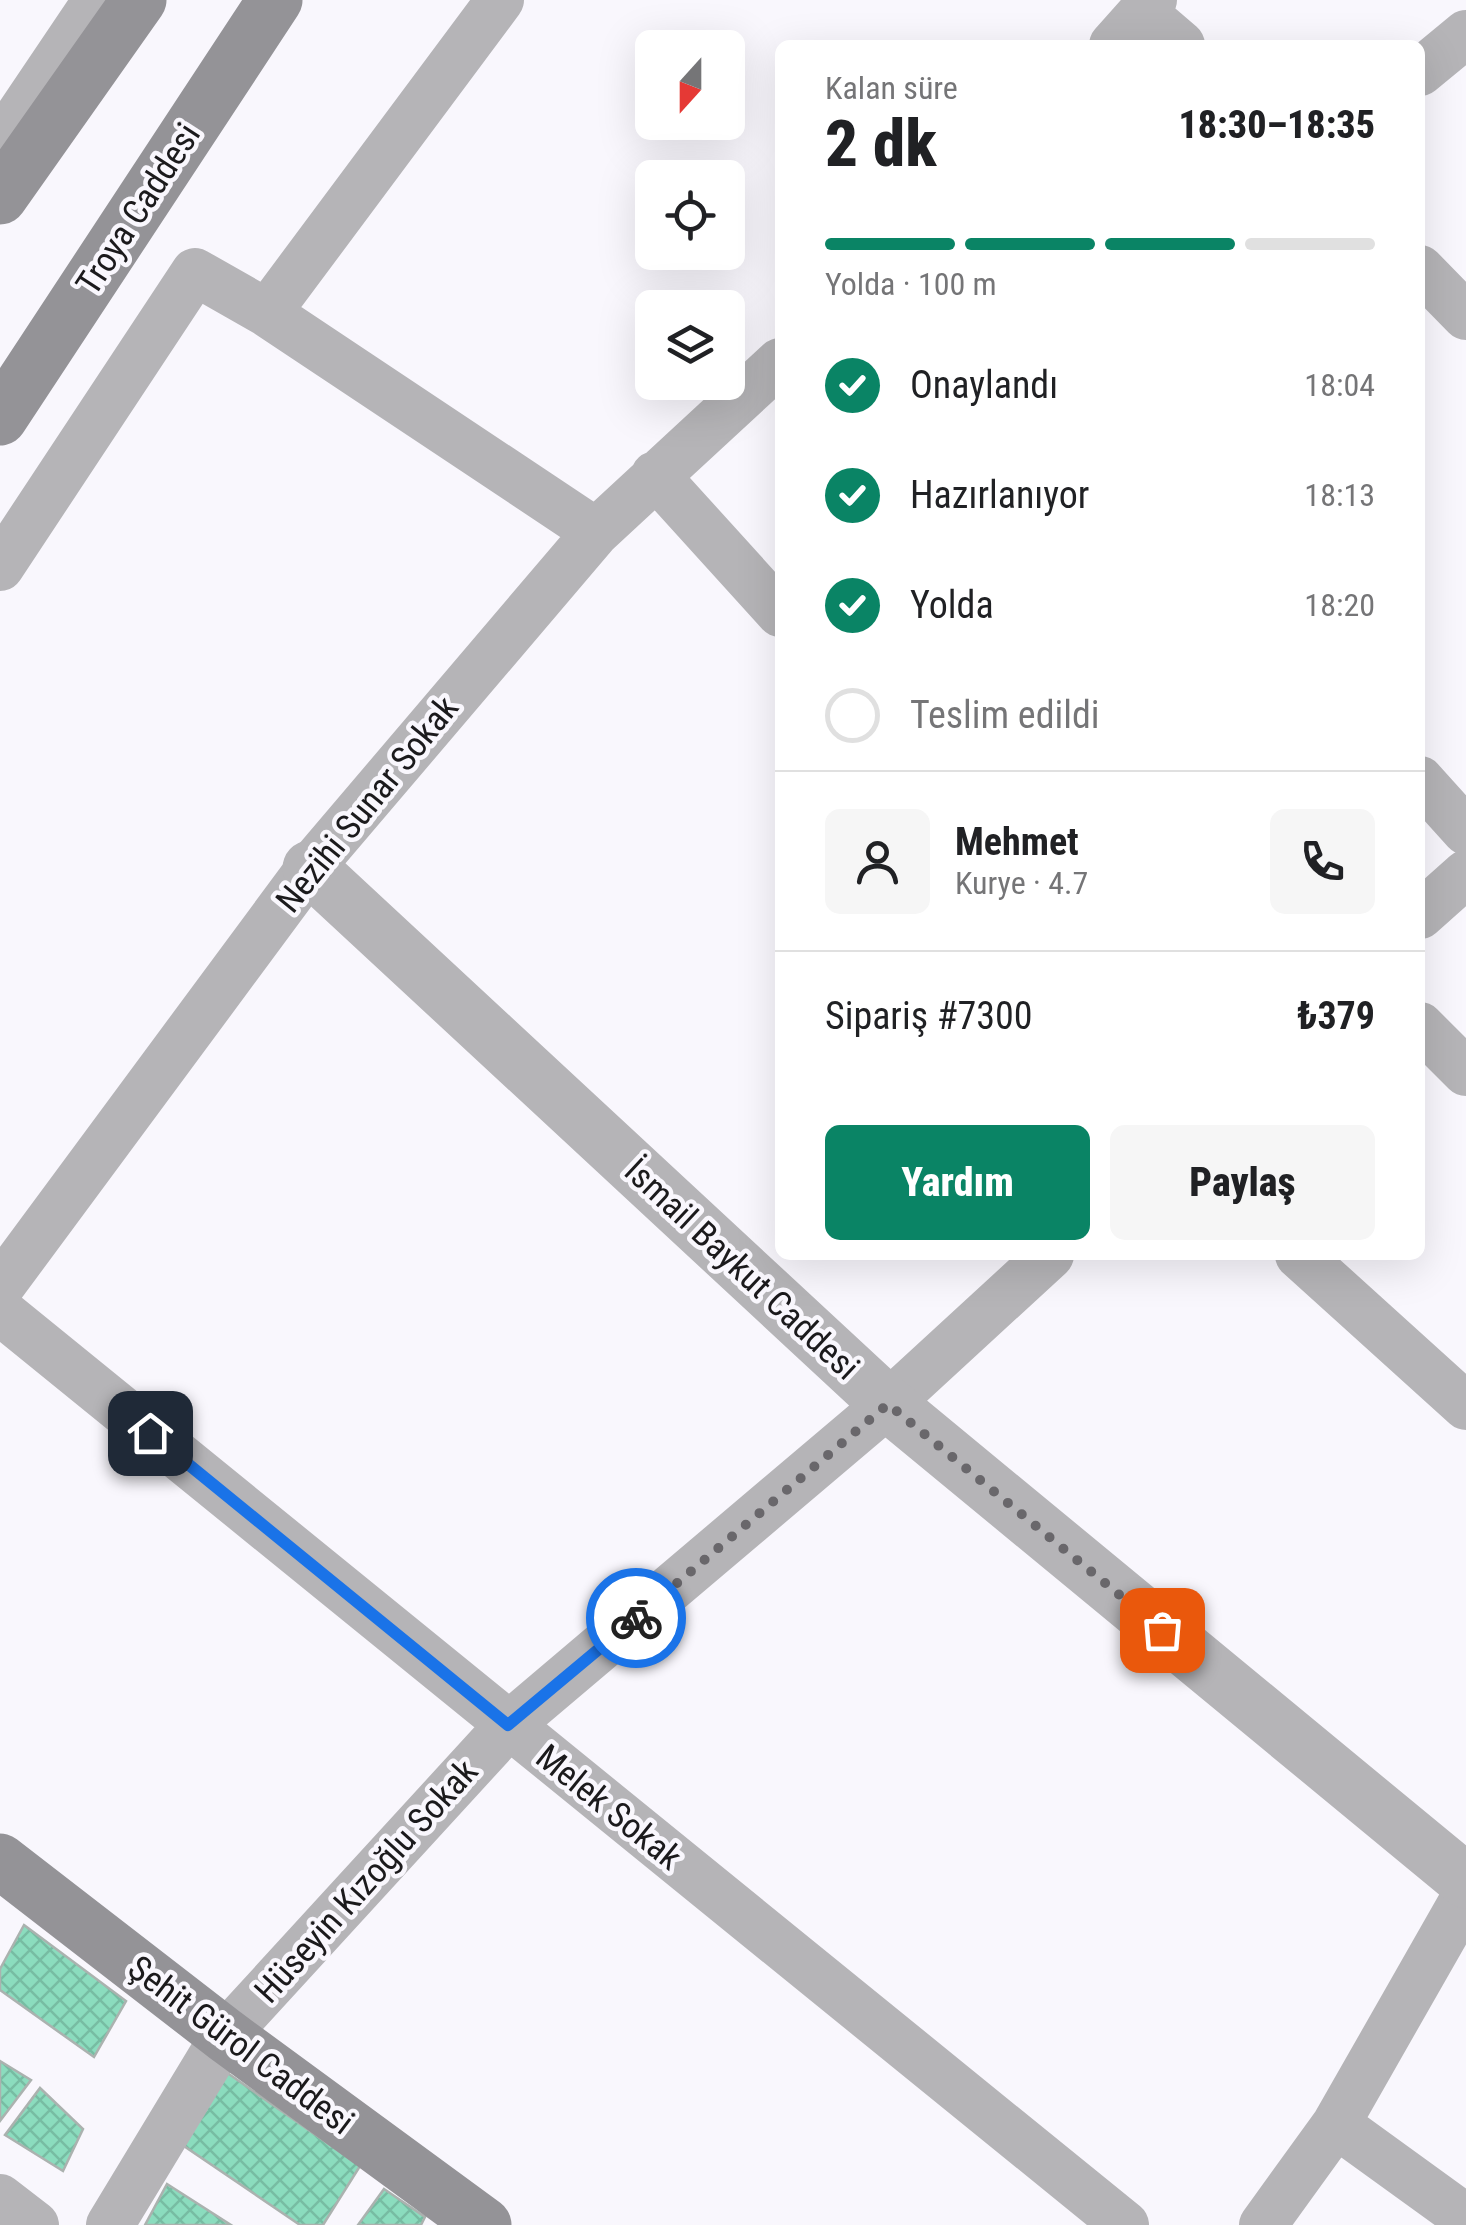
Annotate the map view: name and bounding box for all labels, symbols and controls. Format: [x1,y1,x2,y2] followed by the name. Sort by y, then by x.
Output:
[635,30,745,140] north arrow
[635,30,745,400] map controls
[825,69,958,107] text: Kalan süre
[1178,103,1375,147] text: 18:30–18:35
[825,106,937,182] text: 2 dk
[68,116,209,302] street label: Troya Caddesi
[635,160,745,270] button: locate
[825,265,997,303] text: Yolda · 100 m
[635,290,745,400] button: layers
[825,358,880,413] icon: check
[910,363,1058,407] text: Onaylandı
[1304,366,1375,404] text: 18:04
[825,468,880,523] icon: check
[910,473,1089,517] text: Hazırlanıyor
[1304,476,1375,514] text: 18:13
[825,578,880,633] icon: check
[910,583,994,627] text: Yolda
[1304,586,1375,624] text: 18:20
[268,688,467,921] street label: Nezihi Sunar Sokak
[910,693,1100,737] text: Teslim edildi
[825,809,930,914] button: person
[1270,809,1375,914] button: phone
[955,820,1079,864] text: Mehmet
[955,864,1088,902] text: Kurye · 4.7
[825,994,1033,1038] text: Sipariş #7300
[1297,994,1375,1038] text: ₺379
[825,1125,1090,1240] button: Yardım
[1110,1125,1375,1240] button: Paylaş
[616,1150,867,1388] street label: İsmail Baykut Caddesi
[108,1391,193,1476] pin
[123,1406,178,1461] icon: home
[586,1568,686,1668] courier
[1120,1588,1205,1673] pin
[609,1591,664,1646] icon: bike
[1135,1603,1190,1658] icon: bag
[528,1736,690,1879] street label: Melek Sokak
[247,1751,486,2011] street label: Hüseyin Kızoğlu Sokak
[120,1947,361,2143] street label: Şehit Gürol Caddesi

